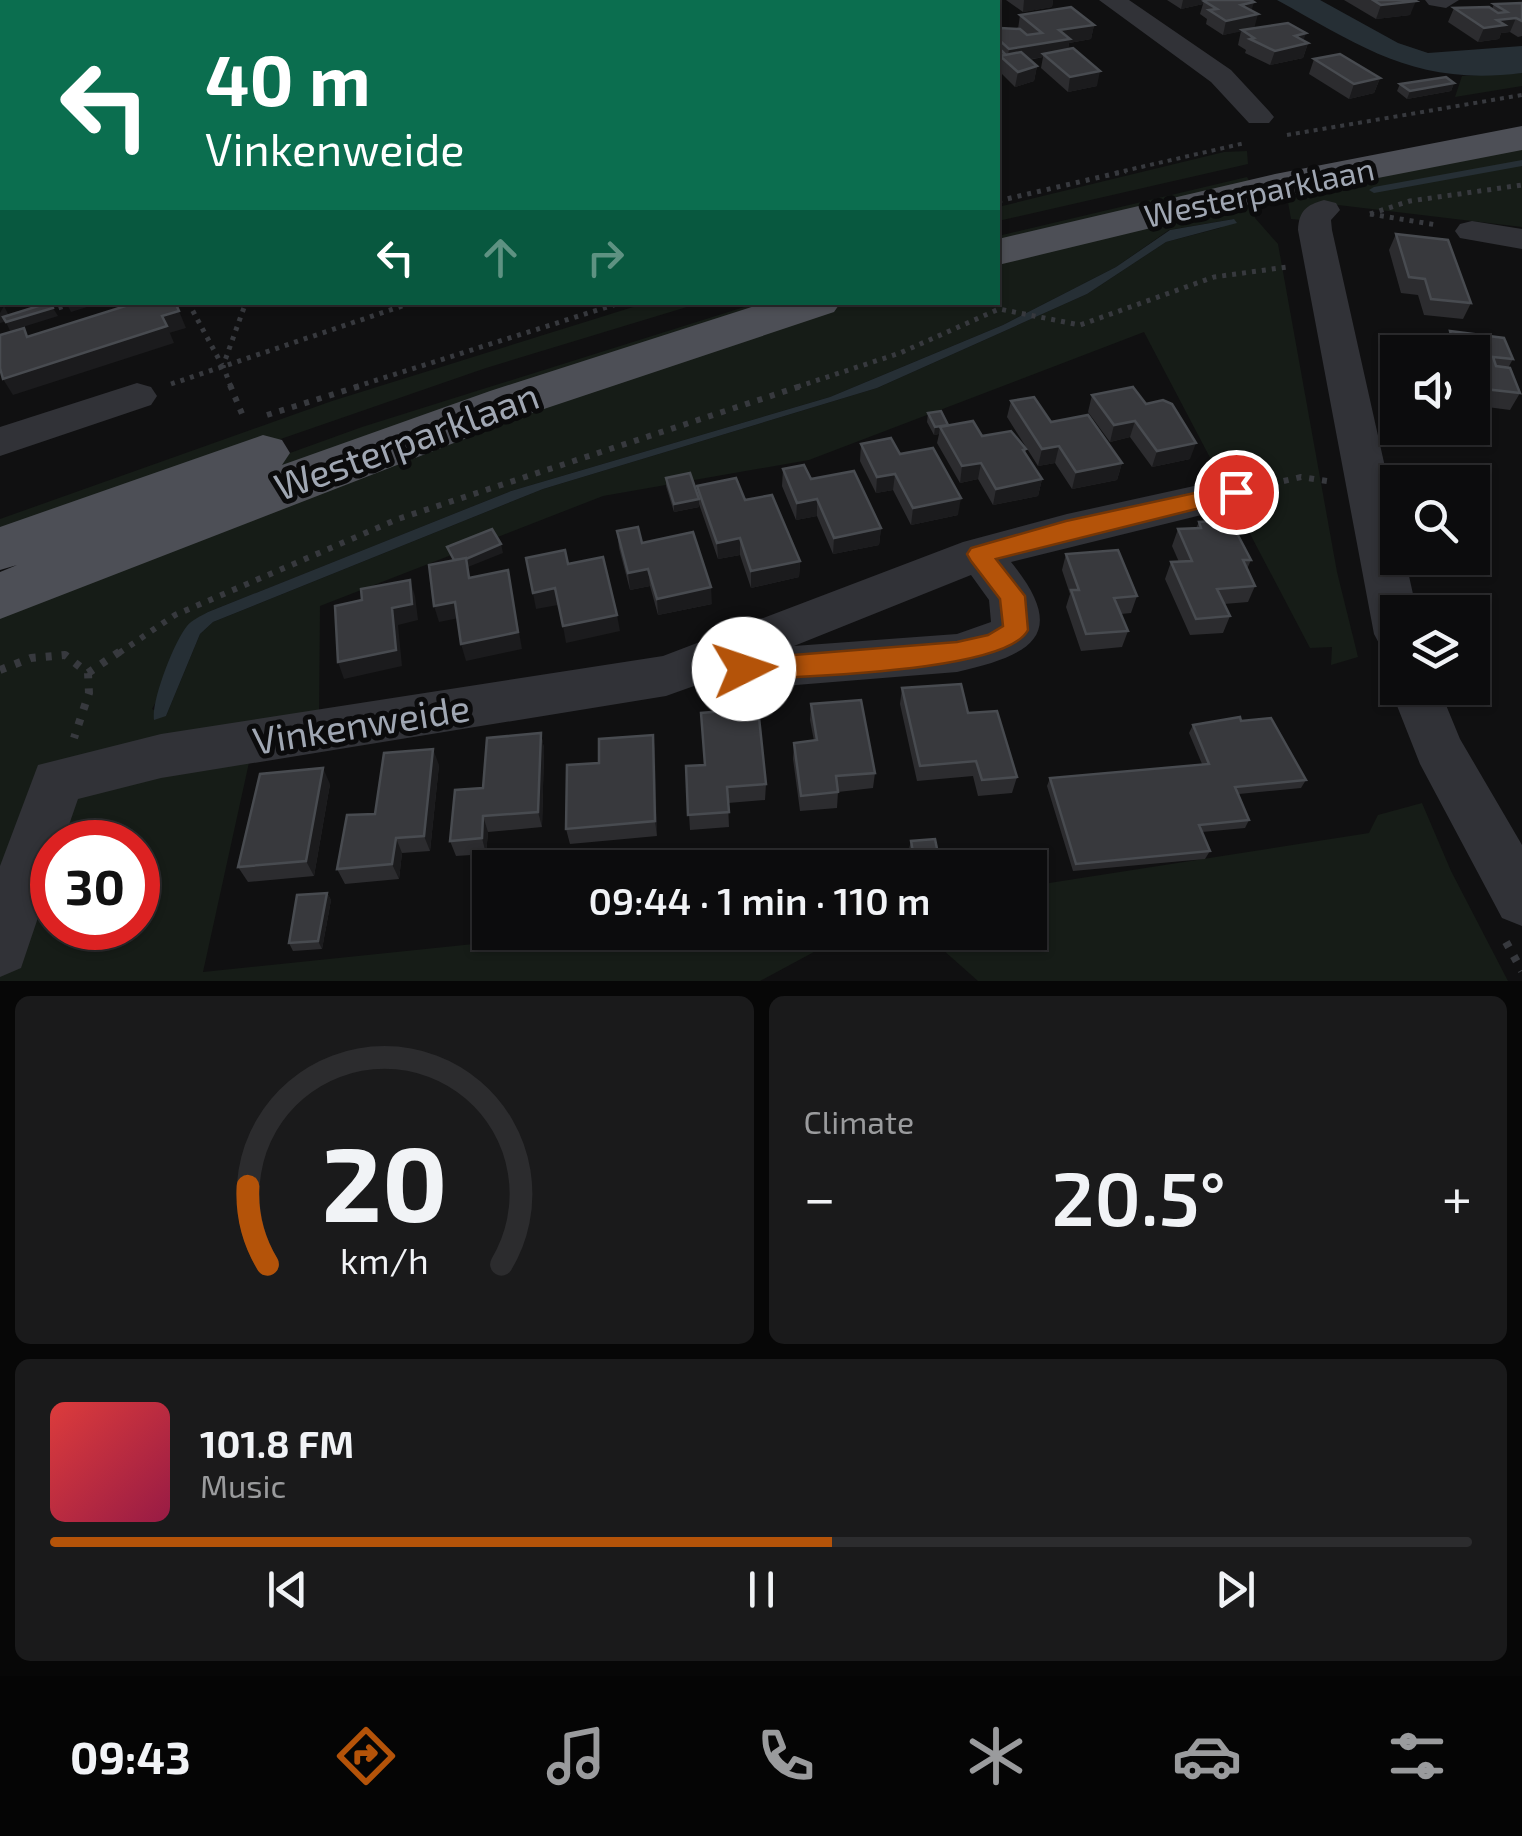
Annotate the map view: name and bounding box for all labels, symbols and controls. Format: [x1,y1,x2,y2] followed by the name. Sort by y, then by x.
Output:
[205,36,371,120] text: 40 m
[40,40,170,170] icon: left
[205,121,464,175] text: Vinkenweide
[1141,148,1377,234] street label: Westerparklaan
[368,230,423,285] icon: left
[473,230,528,285] icon: ahead
[578,230,633,285] icon: right
[1380,335,1490,705] map controls
[1380,335,1490,445] button: sound
[268,371,544,509] street label: Westerparklaan
[1194,450,1279,535] pin
[1209,465,1264,520] icon: arrive
[1380,465,1490,575] button: search
[1380,595,1490,705] button: layers
[692,617,796,721] position arrow
[249,683,473,763] street label: Vinkenweide
[30,820,160,950] speed limit sign: 30
[589,877,930,923] text: 09:44 · 1 min · 110 m
[804,1102,914,1140] text: Climate
[321,1118,447,1243] text: 20
[1051,1151,1226,1241] text: 20.5°
[804,1163,836,1229] text: −
[1442,1163,1472,1229] text: +
[340,1238,429,1281] text: km/h
[200,1420,354,1466] text: 101.8 FM
[200,1466,286,1504] text: Music
[260,1562,315,1617] icon: previous
[734,1562,789,1617] icon: pause
[1208,1562,1263,1617] icon: next
[331,1721,401,1791] icon: directions
[541,1721,611,1791] icon: music
[751,1721,821,1791] icon: phone
[961,1721,1031,1791] icon: climate
[1172,1721,1242,1791] icon: car
[1382,1721,1452,1791] icon: filters
[70,1729,191,1783] text: 09:43

